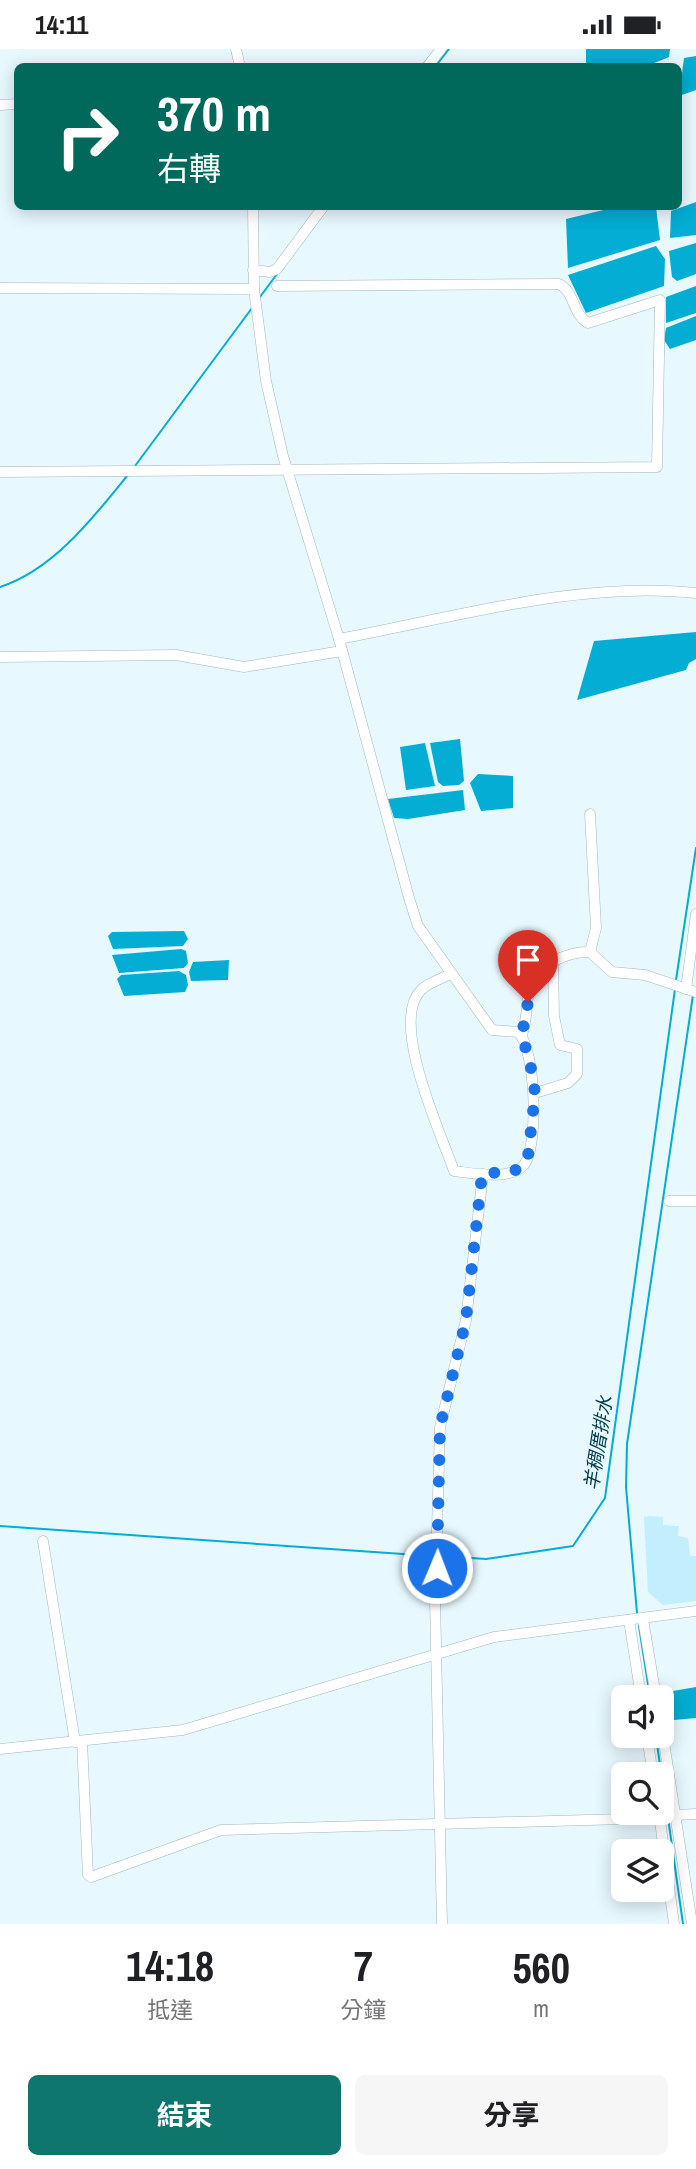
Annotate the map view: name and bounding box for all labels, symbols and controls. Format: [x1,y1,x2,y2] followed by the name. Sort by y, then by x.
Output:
[35,7,88,42] text: 14:11
[157,80,271,146] text: 370 m
[42,91,133,182] icon: right
[157,147,221,190] text: 右轉
[498,930,558,1002] pin
[509,941,547,979] icon: arrive
[578,1393,618,1492] water label: 羊稠厝排水
[400,1531,474,1605] position arrow
[611,1685,674,1902] map controls
[611,1685,674,1748] button: sound
[611,1762,674,1825] button: search
[611,1839,674,1902] button: layers
[126,1938,214,1994] text: 14:18
[354,1938,373,1994] text: 7
[512,1940,570,1996] text: 560
[533,1993,549,2024] text: m
[147,1994,193,2025] text: 抵達
[340,1994,386,2025] text: 分鐘
[28,2075,341,2155] button: 結束
[355,2075,668,2155] button: 分享

